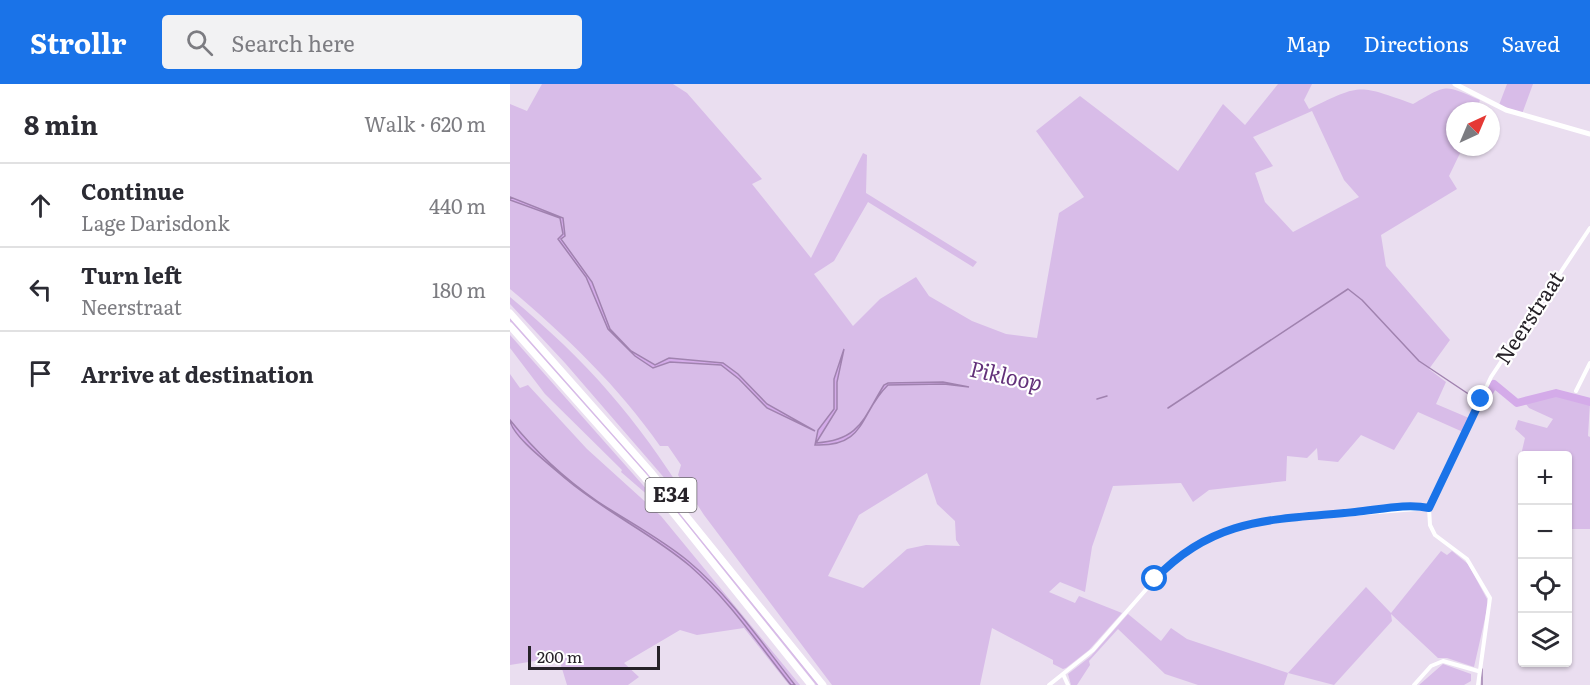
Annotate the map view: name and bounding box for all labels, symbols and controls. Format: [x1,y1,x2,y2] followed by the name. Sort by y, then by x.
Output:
[162,15,582,69] search box
[30,21,126,63] text: Strollr
[183,26,216,59] icon: search
[231,26,355,59] text: Search here
[1286,27,1331,58] text: Map
[1364,27,1469,58] text: Directions
[1502,27,1560,58] text: Saved
[1446,102,1500,156] north arrow
[24,104,98,143] text: 8 min
[364,108,486,138] text: Walk · 620 m
[81,174,184,207] text: Continue
[24,189,57,222] icon: ahead
[429,190,486,220] text: 440 m
[81,207,230,237] text: Lage Darisdonk
[81,258,182,291] text: Turn left
[1486,263,1570,369] street label: Neerstraat
[24,273,57,306] icon: left
[432,274,486,304] text: 180 m
[81,291,182,321] text: Neerstraat
[967,351,1046,398] water label: Pikloop
[24,357,57,390] icon: arrive
[81,357,314,390] text: Arrive at destination
[1467,385,1493,411] route end
[1518,451,1572,667] map controls
[1518,451,1572,505] button: +
[646,478,696,512] road number: E34
[1518,505,1572,559] button: −
[1518,559,1572,613] button: locate
[1141,565,1167,591] route start
[1518,613,1572,667] button: layers
[528,643,660,670] scale bar
[537,644,582,668] text: 200 m

